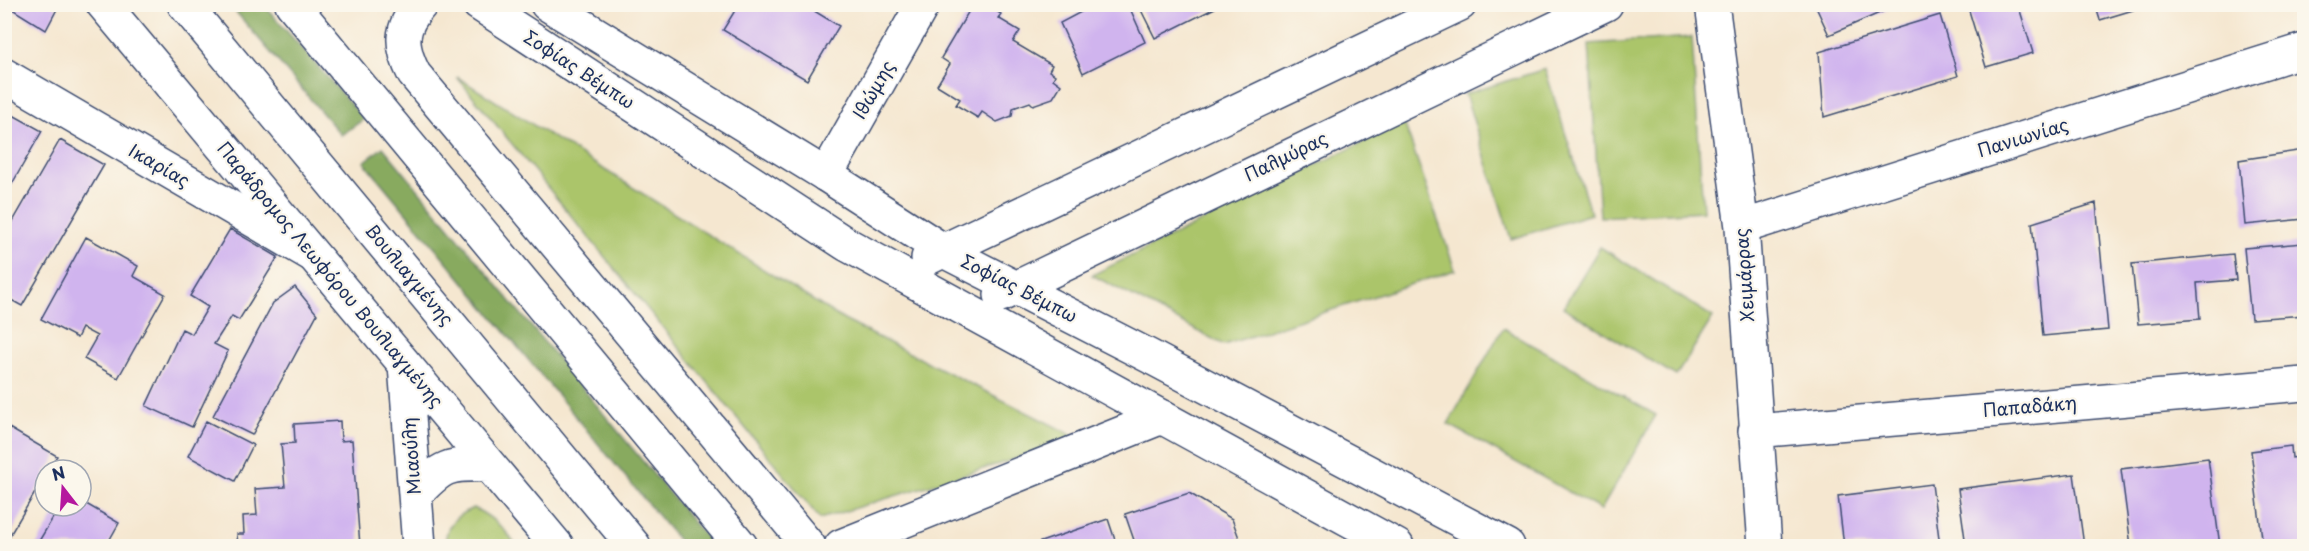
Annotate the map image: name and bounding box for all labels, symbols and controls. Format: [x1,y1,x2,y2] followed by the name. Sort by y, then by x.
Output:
[519,23,641,115] street label: Σοφίας Βέμπω
[845,55,900,124] street label: Ιθώμης
[1974,110,2071,163] street label: Πανιωνίας
[1239,124,1332,187] street label: Παλμύρας
[124,136,195,193] street label: Ικαρίας
[213,138,447,412] street label: Παράδρομος Λεωφόρου Βουλιαγμένης
[360,220,458,330] street label: Βουλιαγμένης
[1727,227,1760,323] street label: Χειμάρρας
[957,247,1083,329] street label: Σοφίας Βέμπω
[1982,388,2078,423] street label: Παπαδάκη
[394,417,427,496] street label: Μιαούλη
[33,458,93,518] north arrow
[49,459,68,486] text: N

